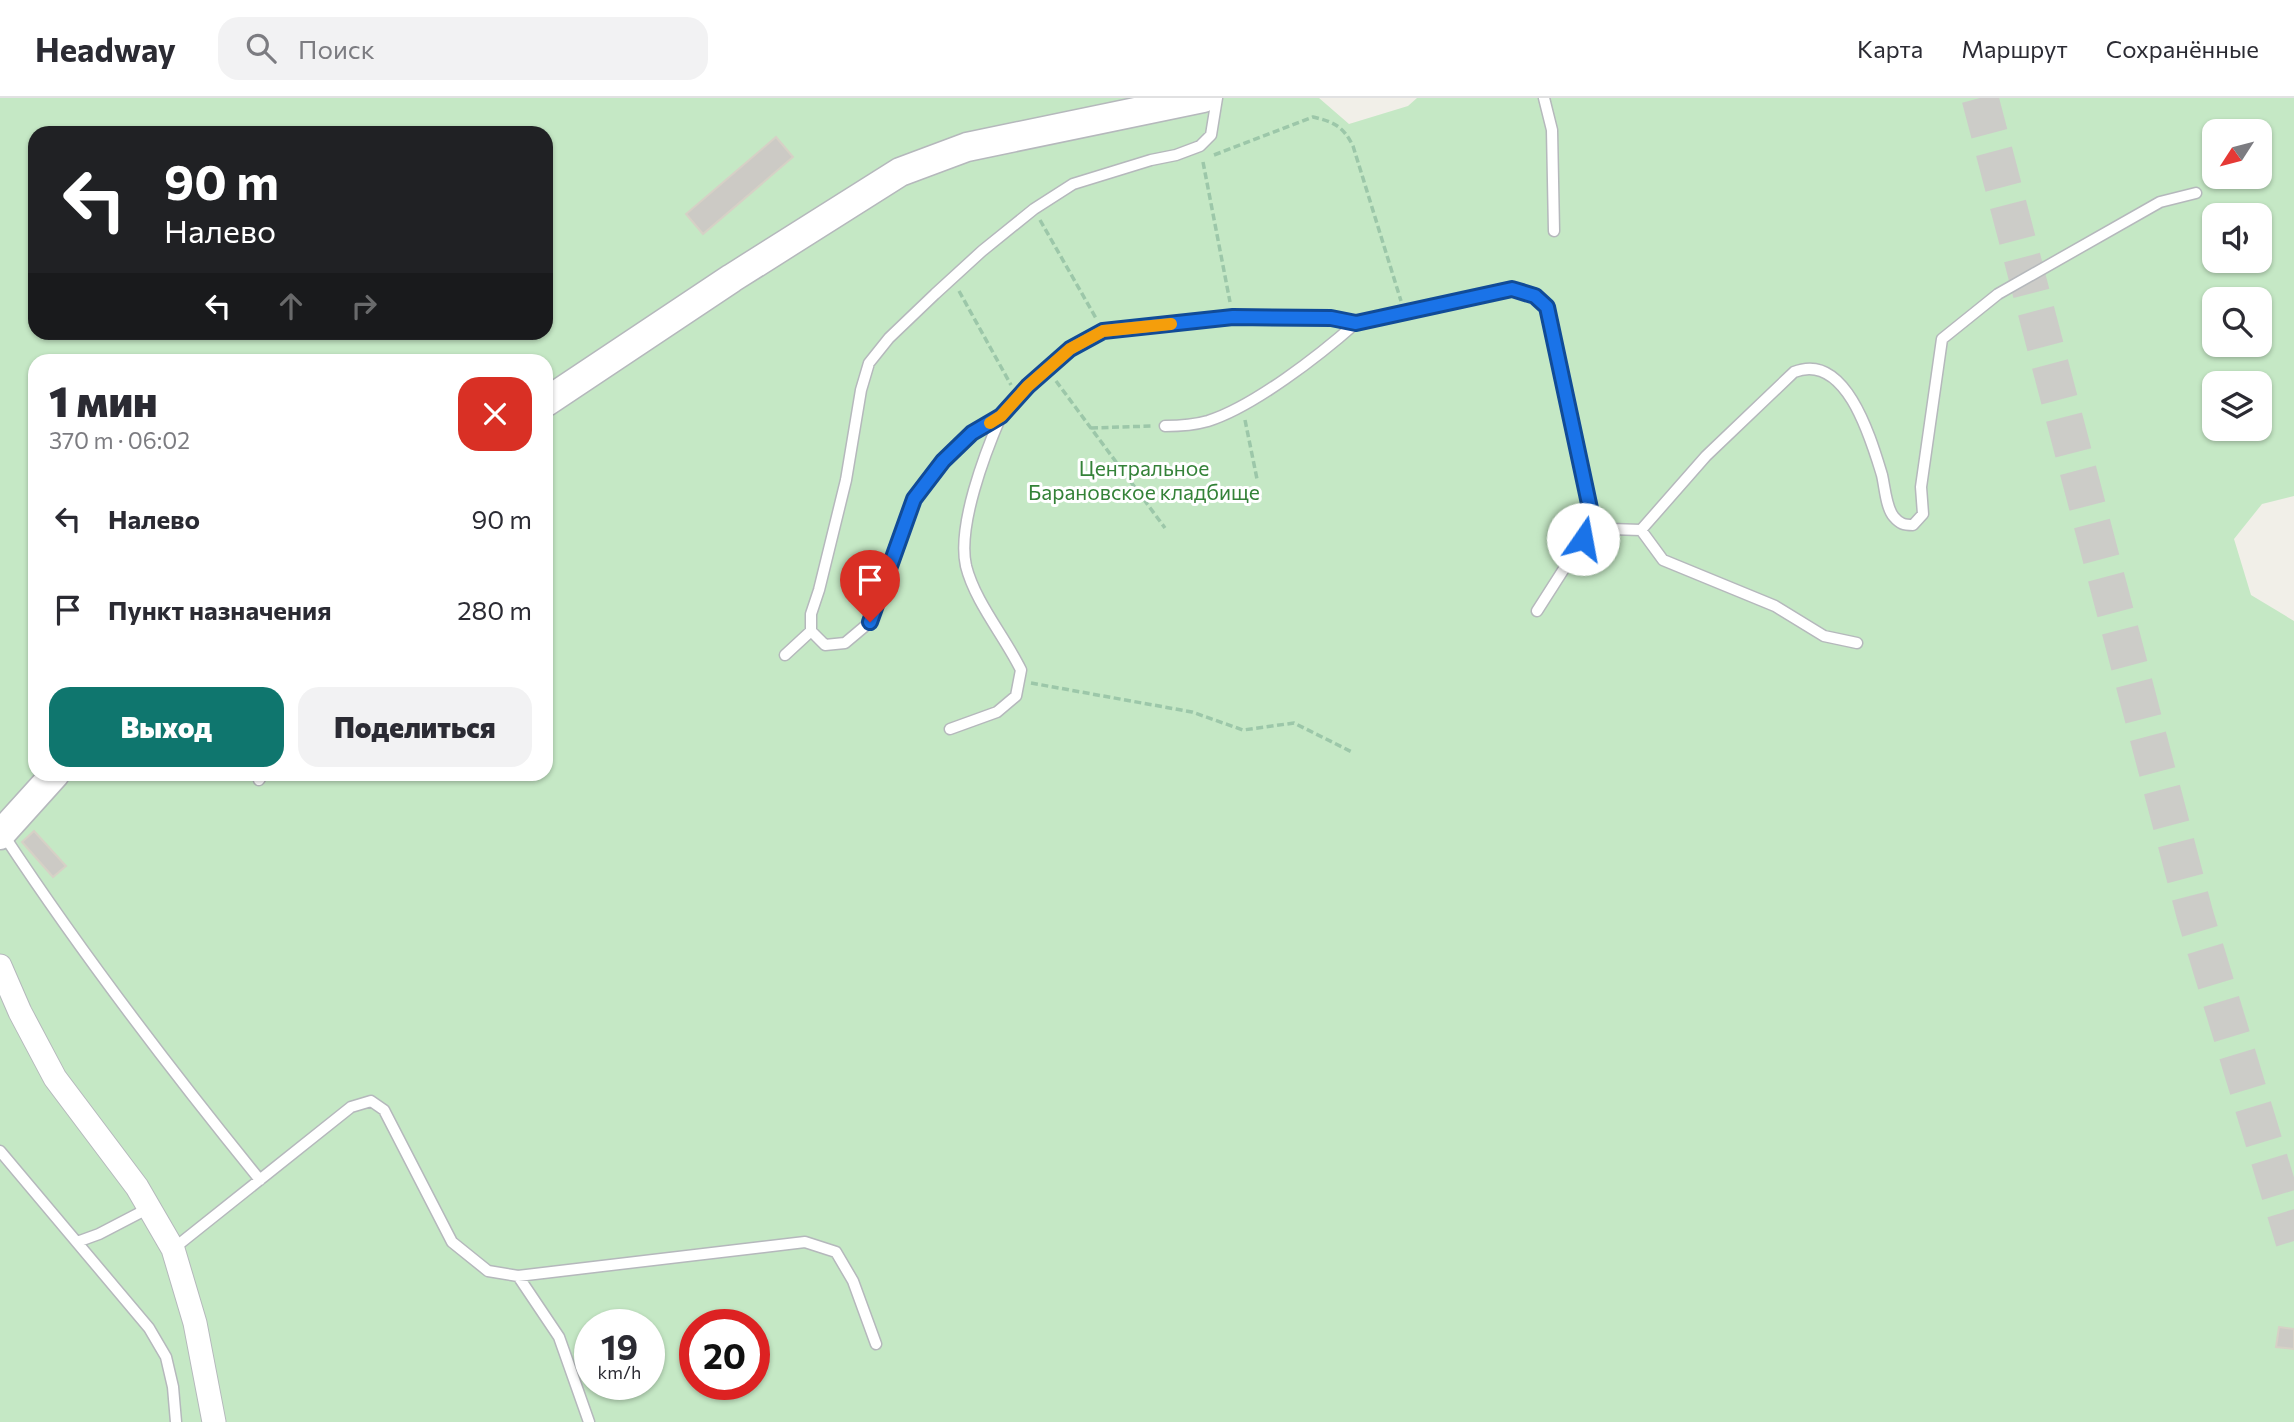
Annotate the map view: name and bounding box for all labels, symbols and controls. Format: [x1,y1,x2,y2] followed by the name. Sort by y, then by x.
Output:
[218,17,708,80] search box
[35,28,176,69] text: Headway
[242,29,280,67] icon: search
[298,33,375,64] text: Поиск
[1857,34,1923,63] text: Карта
[1961,34,2068,63] text: Маршрут
[2106,34,2259,63] text: Сохранённые
[2202,119,2272,189] north arrow
[2202,119,2272,441] map controls
[164,150,279,210] text: 90 m
[49,154,140,245] icon: left
[2202,203,2272,273] button: sound
[164,210,276,250] text: Налево
[199,287,237,325] icon: left
[272,287,310,325] icon: ahead
[345,287,383,325] icon: right
[2202,287,2272,357] button: search
[2202,371,2272,441] button: layers
[49,374,158,426] text: 1 мин
[458,377,532,451] button: close
[49,426,190,454] text: 370 m · 06:02
[1028,455,1260,504] park label: Центральное Барановское кладбище
[49,500,87,538] icon: left
[1546,502,1620,576] position arrow
[108,503,200,534] text: Налево
[472,503,532,534] text: 90 m
[840,550,900,622] pin
[851,561,889,599] icon: arrive
[49,591,87,629] icon: arrive
[108,594,332,625] text: Пункт назначения
[457,594,532,625] text: 280 m
[49,687,284,767] button: Выход
[298,687,532,767] button: Поделиться
[679,1309,770,1400] speed limit sign: 20
[601,1324,638,1367] text: 19
[598,1361,641,1383] text: km/h

